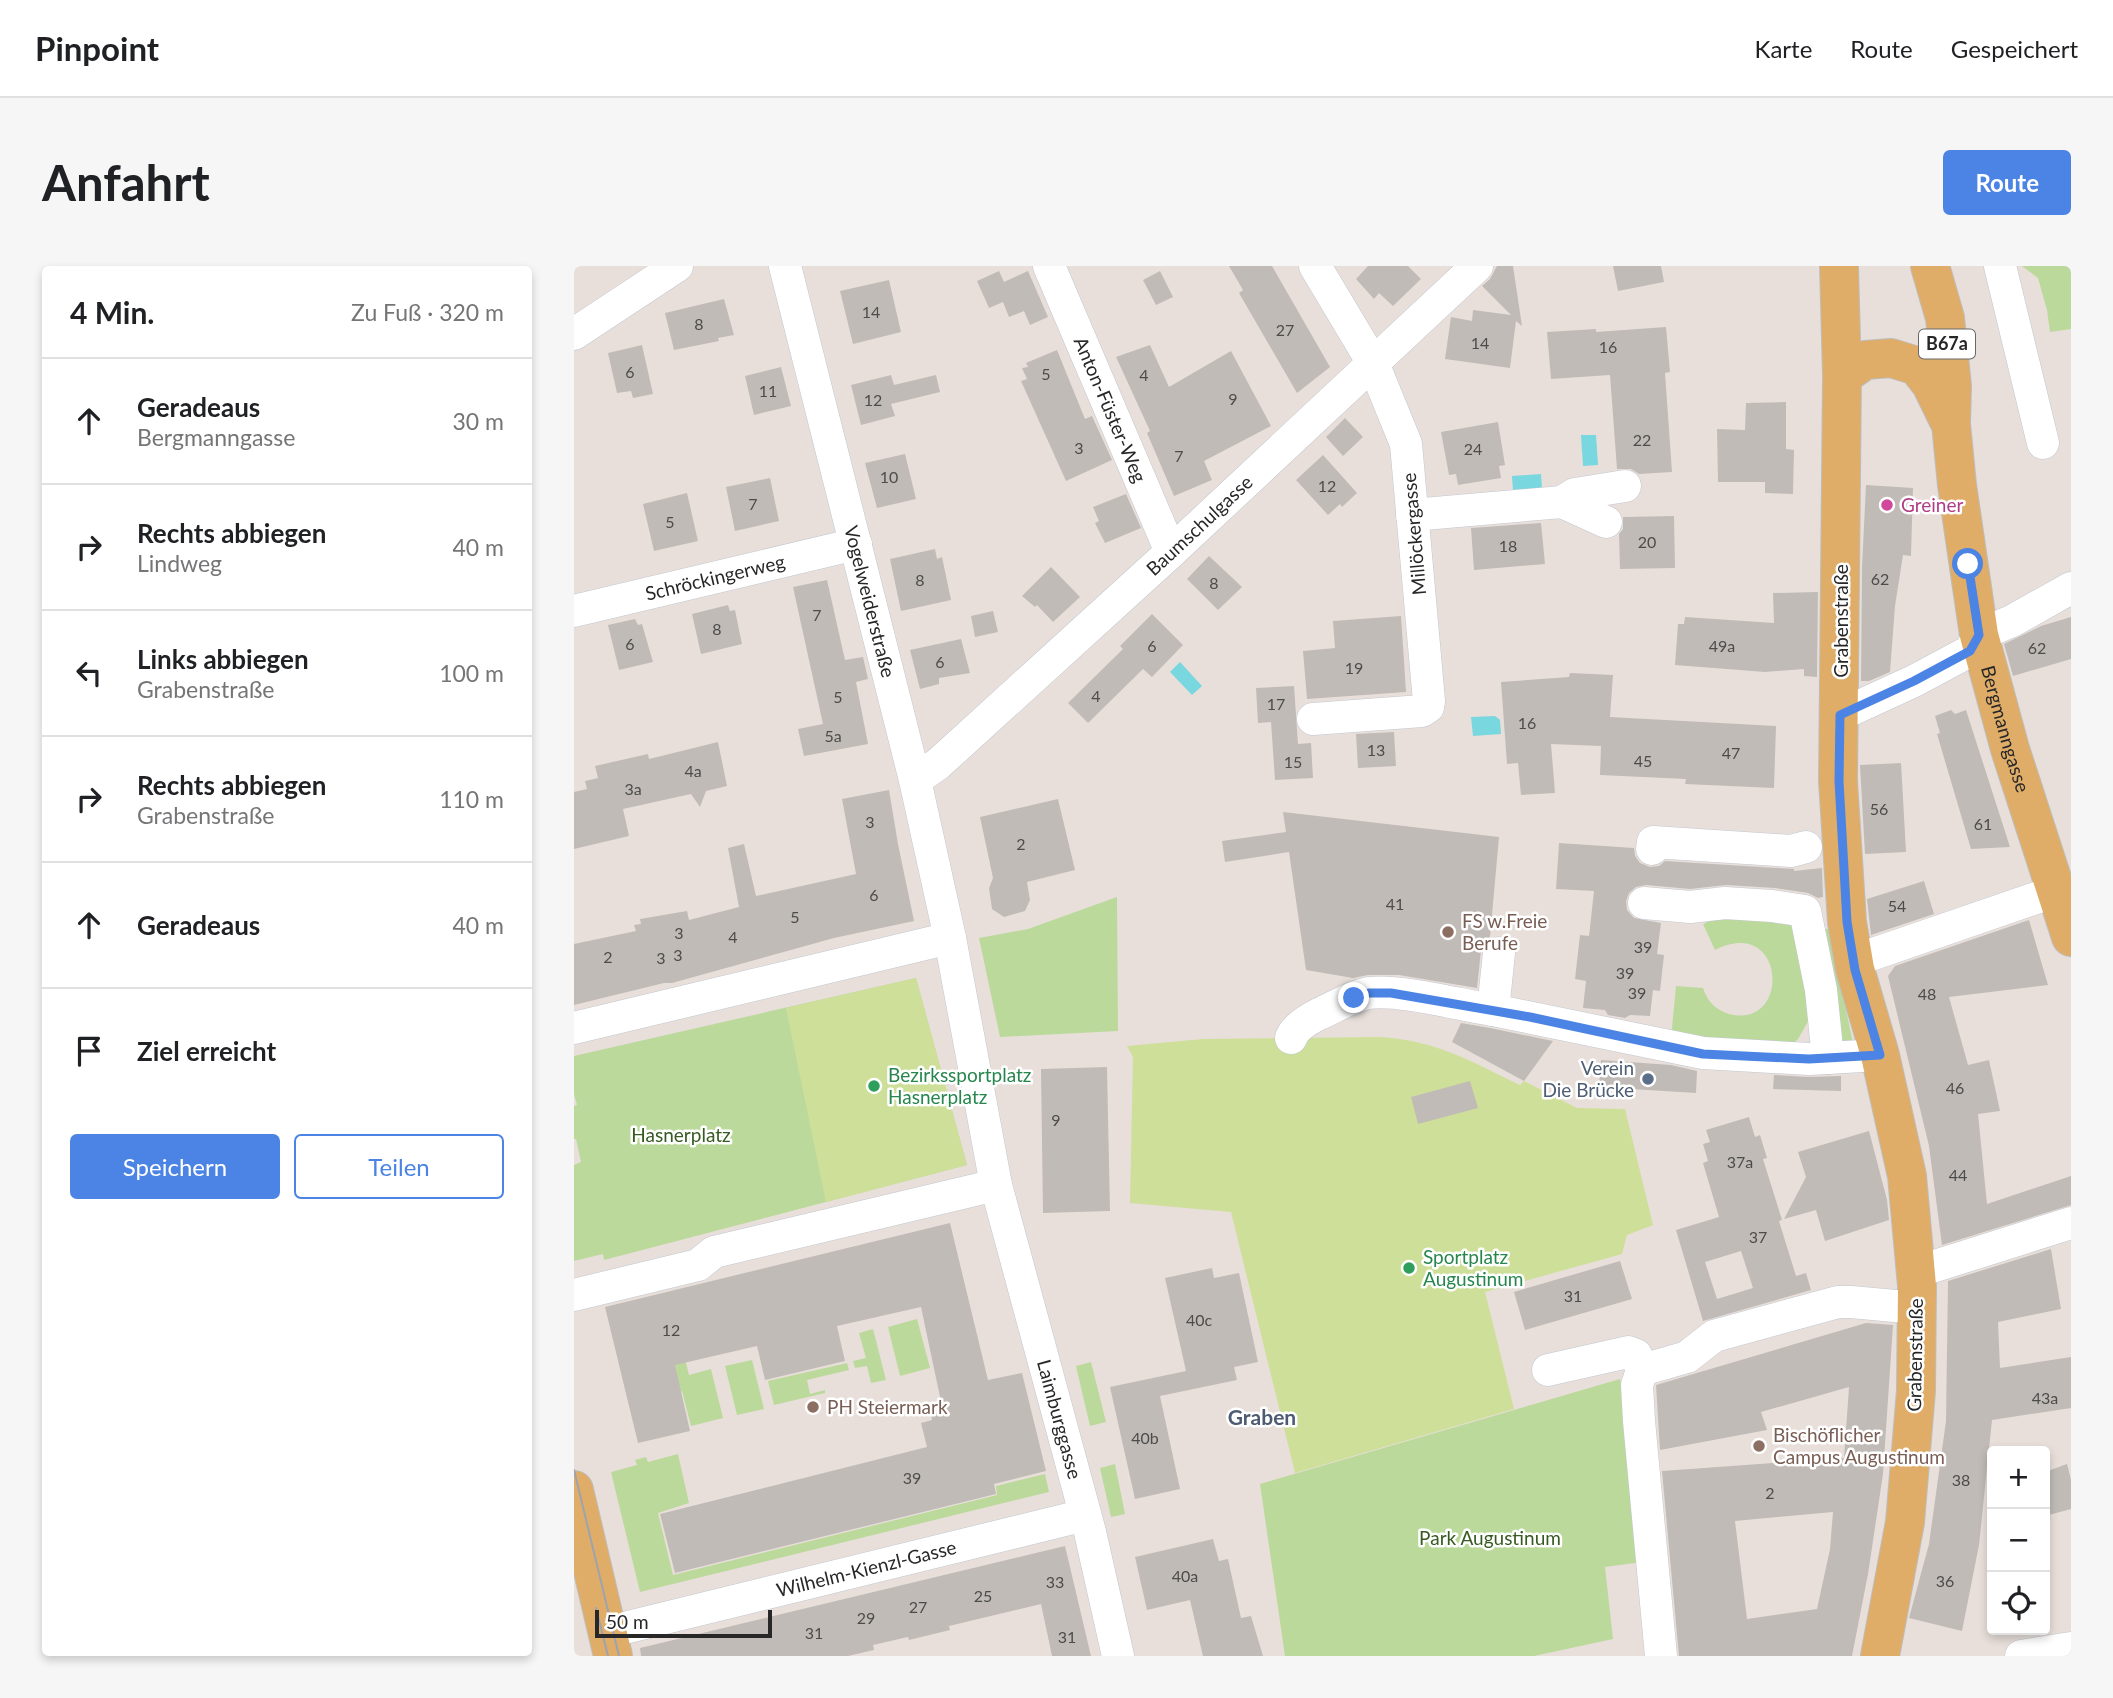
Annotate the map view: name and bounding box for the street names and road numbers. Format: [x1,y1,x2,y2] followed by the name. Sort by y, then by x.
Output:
[1919,330,1975,358] road number: B67a
[1069,333,1152,486] street label: Anton-Füster-Weg
[1141,470,1257,580] street label: Baumschulgasse
[1397,472,1430,596] street label: Millöckergasse
[840,523,901,680] street label: Vogelweiderstraße
[643,549,787,605] street label: Schröckingerweg
[1829,564,1852,678] street label: Grabenstraße
[1977,663,2035,795] street label: Bergmanngasse
[1902,1298,1927,1412] street label: Grabenstraße
[1033,1357,1087,1482] street label: Laimburggasse
[774,1535,958,1601] street label: Wilhelm-Kienzl-Gasse

